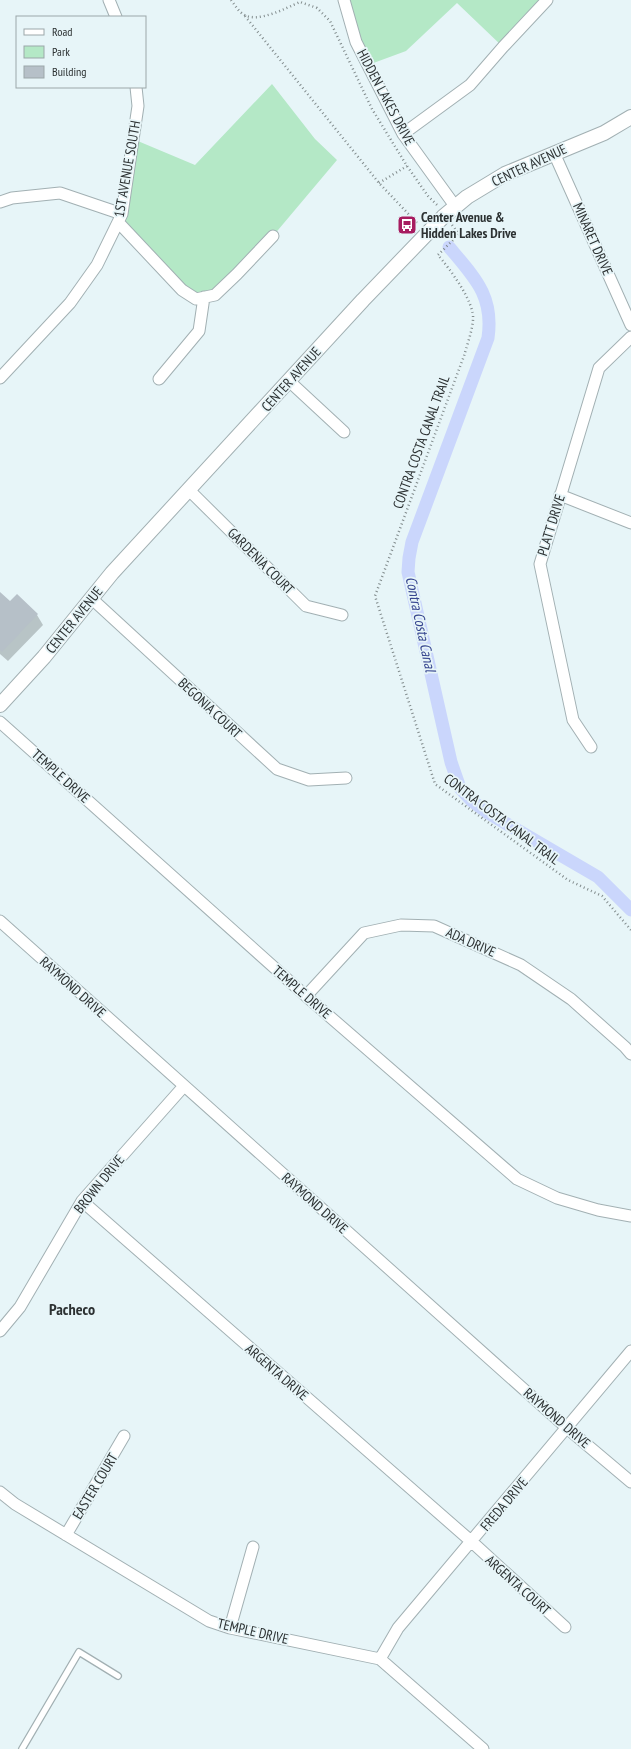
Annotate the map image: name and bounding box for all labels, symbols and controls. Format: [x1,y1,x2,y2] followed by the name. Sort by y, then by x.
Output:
[16,16,146,88] legend
[52,24,72,39] text: Road
[52,44,70,59] text: Park
[353,46,419,148] street label: HIDDEN LAKES DRIVE
[52,64,87,79] text: Building
[110,119,144,219] street label: 1ST AVENUE SOUTH
[489,140,569,190] street label: CENTER AVENUE
[569,200,617,278] street label: MINARET DRIVE
[421,208,517,242] place label: Center Avenue & Hidden Lakes Drive
[396,214,418,236] bus stop icon: Center Avenue & Hidden Lakes Drive
[257,343,325,415] street label: CENTER AVENUE
[388,373,454,511] street label: CONTRA COSTA CANAL TRAIL
[533,492,569,558] street label: PLATT DRIVE
[224,524,299,599] street label: GARDENIA COURT
[402,575,441,675] water label: Contra Costa Canal
[42,583,106,657] street label: CENTER AVENUE
[174,674,246,743] street label: BEGONIA COURT
[28,745,94,807] street label: TEMPLE DRIVE
[440,769,564,869] street label: CONTRA COSTA CANAL TRAIL
[443,923,499,961] street label: ADA DRIVE
[36,953,110,1021] street label: RAYMOND DRIVE
[269,962,335,1022] street label: TEMPLE DRIVE
[70,1151,128,1217] street label: BROWN DRIVE
[278,1169,352,1237] street label: RAYMOND DRIVE
[49,1299,95,1319] district label: Pacheco
[242,1340,312,1404] street label: ARGENTA DRIVE
[520,1384,594,1452] street label: RAYMOND DRIVE
[68,1449,122,1522] street label: EASTER COURT
[476,1474,532,1534] street label: FREDA DRIVE
[482,1551,555,1619] street label: ARGENTA COURT
[216,1614,290,1648] street label: TEMPLE DRIVE

